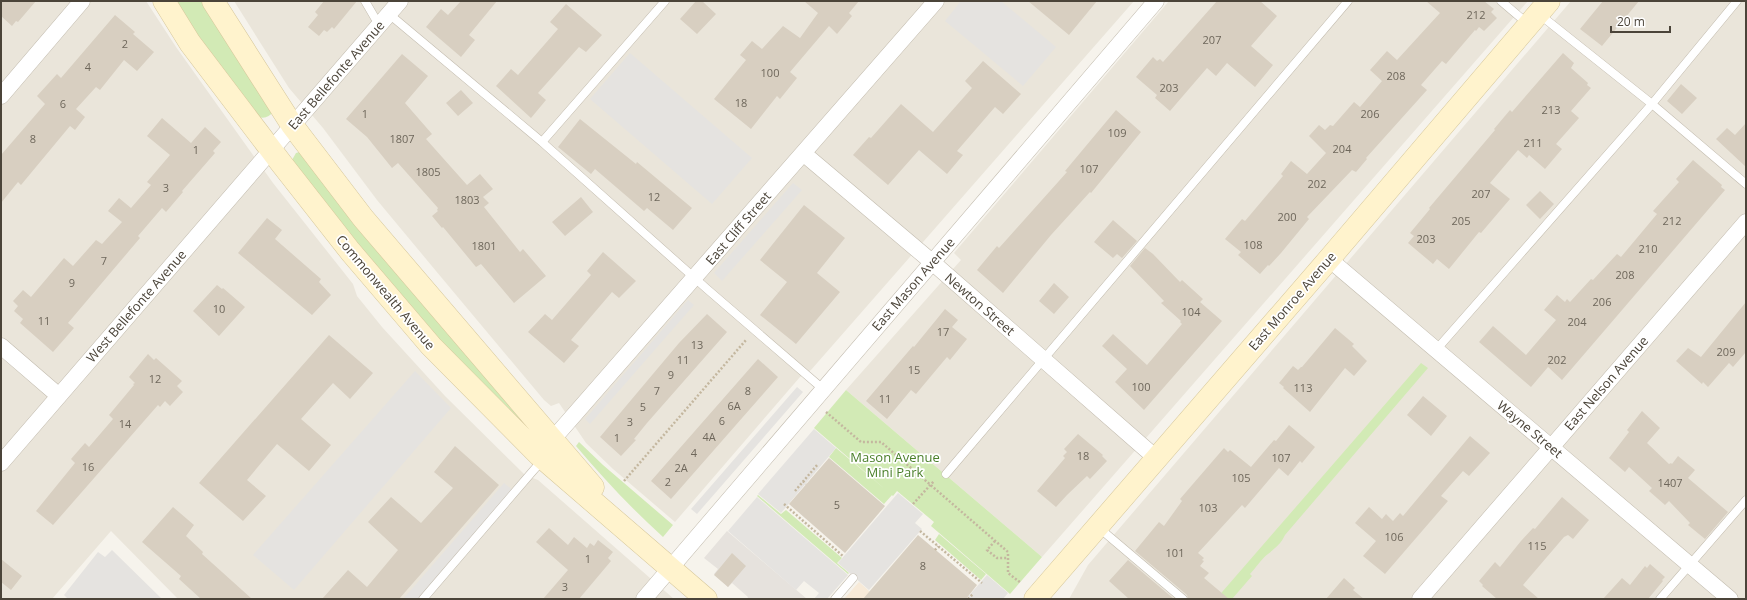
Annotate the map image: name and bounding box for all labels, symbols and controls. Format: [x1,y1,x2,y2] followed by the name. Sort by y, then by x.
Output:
[1467,7,1485,22] house number: 212
[1611,8,1670,34] scale bar
[1617,13,1645,30] text: 20 m
[284,17,388,133] street label: East Bellefonte Avenue
[1203,32,1221,47] house number: 207
[122,36,128,51] house number: 2
[85,59,92,74] house number: 4
[761,65,779,80] house number: 100
[1387,68,1405,83] house number: 208
[1160,80,1178,95] house number: 203
[735,95,747,110] house number: 18
[60,96,66,111] house number: 6
[1542,102,1560,117] house number: 213
[362,106,368,121] house number: 1
[1361,106,1379,121] house number: 206
[1108,125,1126,140] house number: 109
[30,131,36,146] house number: 8
[389,131,415,146] house number: 1807
[1524,135,1542,150] house number: 211
[1333,141,1352,156] house number: 204
[193,142,199,157] house number: 1
[1080,161,1098,176] house number: 107
[415,164,441,179] house number: 1805
[1308,176,1326,191] house number: 202
[163,180,169,195] house number: 3
[1472,186,1490,201] house number: 207
[701,187,775,269] street label: East Cliff Street
[648,189,660,204] house number: 12
[454,192,480,207] house number: 1803
[1278,209,1296,224] house number: 200
[1452,213,1470,228] house number: 205
[1663,213,1681,228] house number: 212
[333,231,439,353] street label: Commonwealth Avenue
[1417,231,1435,246] house number: 203
[867,233,959,335] street label: East Mason Avenue
[1244,237,1262,252] house number: 108
[471,238,497,253] house number: 1801
[1639,241,1657,256] house number: 210
[82,246,190,366] street label: West Bellefonte Avenue
[1244,248,1340,354] street label: East Monroe Avenue
[101,253,107,268] house number: 7
[1616,267,1634,282] house number: 208
[941,269,1019,340] street label: Newton Street
[69,275,75,290] house number: 9
[1593,294,1611,309] house number: 206
[213,301,225,316] house number: 10
[1182,304,1201,319] house number: 104
[38,313,50,328] house number: 11
[1568,314,1587,329] house number: 204
[937,324,949,339] house number: 17
[1560,332,1652,434] street label: East Nelson Avenue
[691,337,703,352] house number: 13
[1717,344,1735,359] house number: 209
[677,352,689,367] house number: 11
[1548,352,1566,367] house number: 202
[908,362,920,377] house number: 15
[668,367,674,382] house number: 9
[149,371,161,386] house number: 12
[1132,379,1150,394] house number: 100
[1294,380,1312,395] house number: 113
[654,383,660,398] house number: 7
[745,383,751,398] house number: 8
[879,391,891,406] house number: 11
[1493,396,1567,462] street label: Wayne Street
[727,398,741,413] house number: 6A
[640,399,646,414] house number: 5
[719,413,725,428] house number: 6
[627,414,633,429] house number: 3
[119,416,132,431] house number: 14
[702,429,716,444] house number: 4A
[614,430,620,445] house number: 1
[691,445,698,460] house number: 4
[850,448,940,481] park label: Mason Avenue Mini Park
[1077,448,1089,463] house number: 18
[1272,450,1290,465] house number: 107
[82,459,94,474] house number: 16
[674,460,688,475] house number: 2A
[1232,470,1250,485] house number: 105
[665,474,671,489] house number: 2
[1657,475,1683,490] house number: 1407
[834,497,840,512] house number: 5
[1199,500,1217,515] house number: 103
[1385,529,1403,544] house number: 106
[1528,538,1546,553] house number: 115
[1166,545,1184,560] house number: 101
[585,551,591,566] house number: 1
[920,558,926,573] house number: 8
[562,579,568,594] house number: 3

